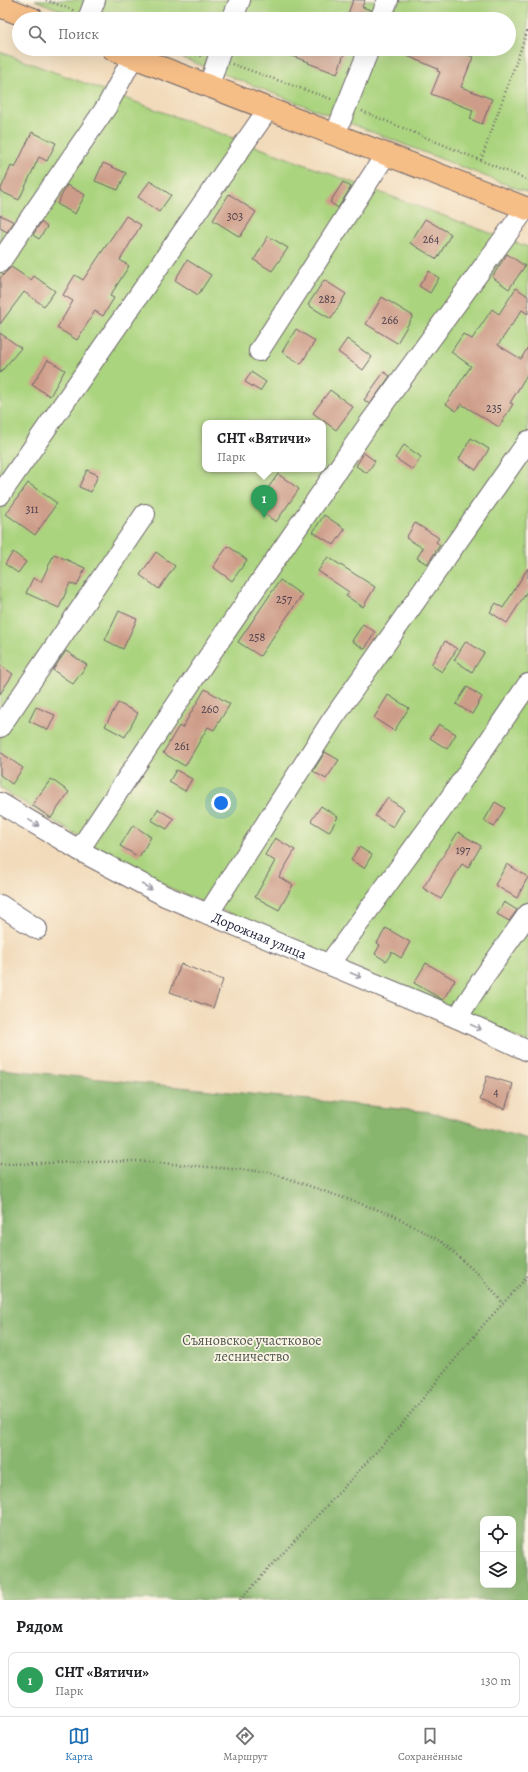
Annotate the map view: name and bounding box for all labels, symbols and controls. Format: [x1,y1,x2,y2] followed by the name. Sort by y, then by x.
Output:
[12,12,516,56] search box
[26,23,48,45] icon: search
[58,24,99,44] text: Поиск
[227,208,243,224] house number: 303
[423,231,440,247] house number: 264
[318,291,336,307] house number: 282
[382,312,399,328] house number: 266
[486,400,502,416] house number: 235
[202,420,326,472] popup
[217,428,311,448] text: СНТ «Вятичи»
[217,448,246,465] text: Парк
[251,485,277,518] pin: 1
[25,501,39,517] house number: 311
[276,591,293,607] house number: 257
[249,629,266,645] house number: 258
[201,701,219,717] house number: 260
[174,738,190,754] house number: 261
[211,793,231,813] your location
[27,819,39,827] one-way arrow
[456,842,471,858] house number: 197
[140,883,152,891] one-way arrow
[209,907,310,964] street label: Дорожная улица
[350,972,362,980] one-way arrow
[470,1024,482,1031] one-way arrow
[493,1084,499,1100] house number: 4
[182,1331,322,1366] park label: Съяновское участковое лесничество
[480,1516,516,1588] map controls
[480,1516,516,1552] button: locate
[480,1552,516,1588] button: layers
[16,1615,63,1638] text: Рядом
[55,1662,149,1682] text: СНТ «Вятичи»
[28,1672,32,1689] text: 1
[481,1672,511,1689] text: 130 m
[55,1682,84,1699] text: Парк
[65,1725,93,1764] tab: Карта
[223,1725,268,1764] tab: Маршрут
[398,1725,463,1764] tab: Сохранённые

